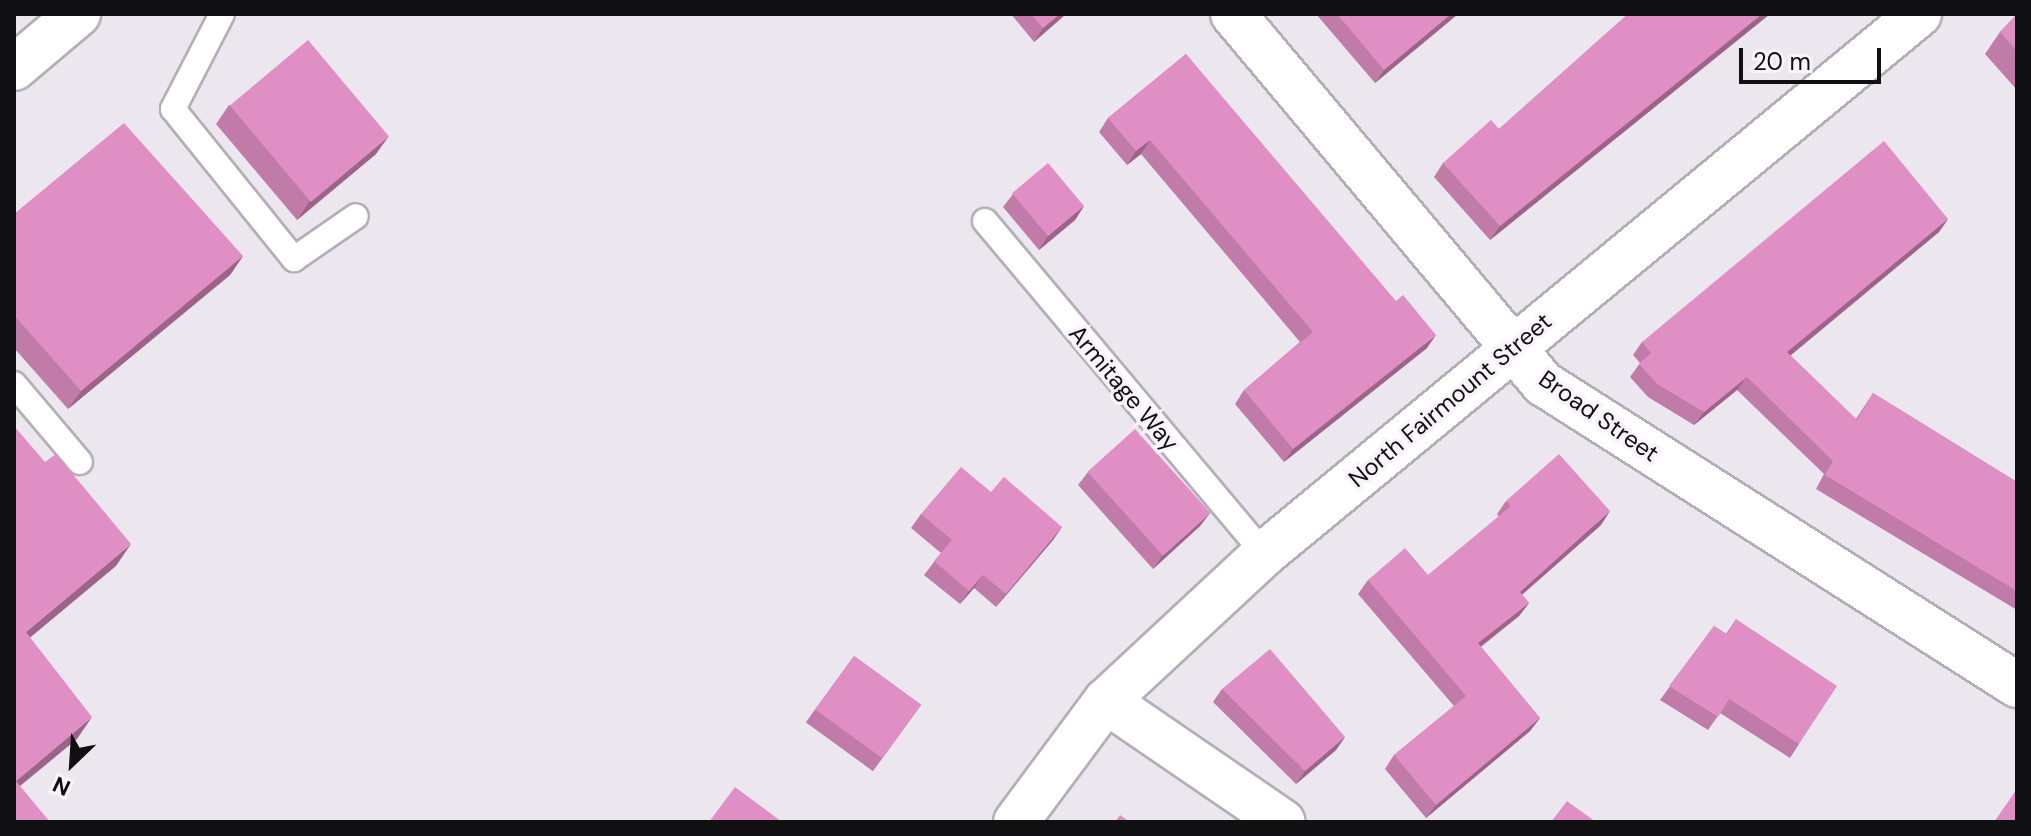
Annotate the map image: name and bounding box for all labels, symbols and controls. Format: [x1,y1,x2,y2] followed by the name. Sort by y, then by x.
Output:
[1743,32,1885,82] scale bar
[1753,46,1811,77] text: 20 m
[1343,307,1557,493] street label: North Fairmount Street
[1063,319,1185,457] street label: Armitage Way
[1534,364,1664,468] street label: Broad Street
[32,724,112,804] north arrow
[48,770,75,803] text: N

